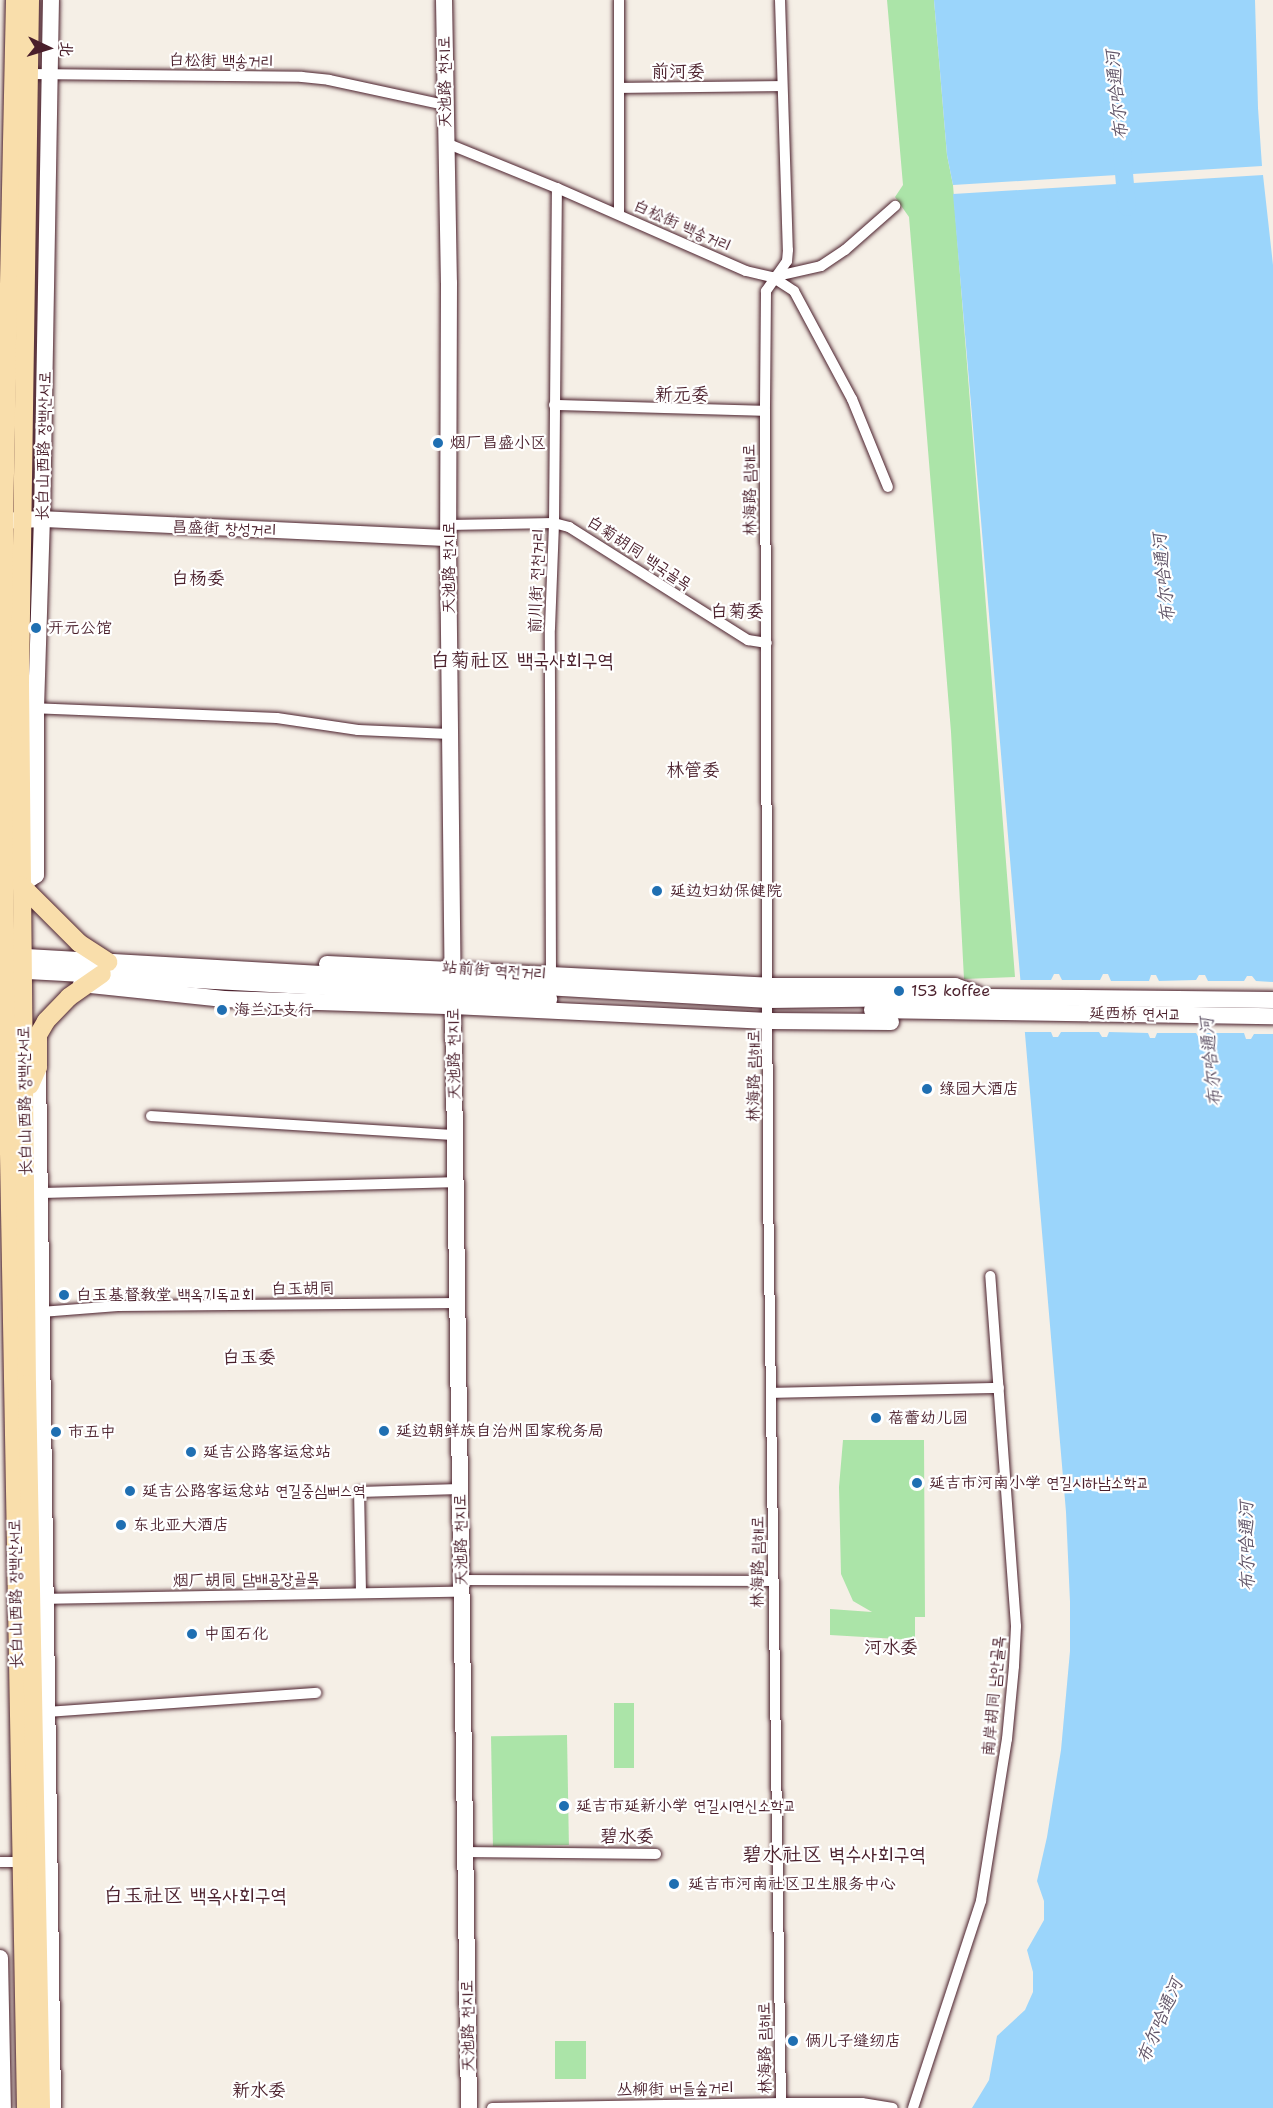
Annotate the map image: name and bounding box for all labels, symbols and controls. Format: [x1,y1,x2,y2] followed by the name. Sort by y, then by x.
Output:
[18,18,78,78] north arrow
[435,36,455,128] street label: 天池路 천지로
[55,41,77,58] text: 北
[1102,49,1132,141] water label: 布尔哈通河
[168,50,274,72] street label: 白松街 백송거리
[651,60,705,82] district label: 前河委
[630,196,734,256] street label: 白松街 백송거리
[33,371,55,521] street label: 长白山西路 장백산서로
[655,383,709,405] district label: 新元委
[450,433,546,453] place label: 烟厂昌盛小区
[431,436,445,450] marker: 烟厂昌盛小区
[740,444,760,536] street label: 林海路 림해로
[583,512,695,594] street label: 白菊胡同 백국골목
[171,518,277,540] street label: 昌盛街 창성거리
[439,522,459,614] street label: 天池路 천지로
[526,528,548,634] street label: 前川街 전천거리
[1149,532,1179,624] water label: 布尔哈通河
[171,567,225,589] district label: 白杨委
[710,600,764,622] district label: 白菊委
[48,618,112,638] place label: 开元公馆
[29,621,43,635] marker: 开元公馆
[430,648,614,672] district label: 白菊社区 백국사회구역
[666,759,720,781] district label: 林管委
[670,881,782,901] place label: 延边妇幼保健院
[648,882,666,900] marker: 延边妇幼保健院
[441,958,547,984] street label: 站前街 역전거리
[911,981,990,1001] place label: 153 koffee
[892,984,906,998] marker: 153 koffee
[234,1000,314,1020] place label: 海兰江支行
[215,1003,229,1017] marker: 海兰江支行
[1089,1004,1181,1024] street label: 延西桥 연서교
[444,1008,464,1100] street label: 天池路 천지로
[1196,1016,1226,1108] water label: 布尔哈通河
[14,1026,36,1176] street label: 长白山西路 장백산서로
[744,1030,764,1122] street label: 林海路 림해로
[939,1079,1019,1099] place label: 绿园大酒店
[920,1082,934,1096] marker: 绿园大酒店
[271,1279,335,1299] street label: 白玉胡同
[76,1285,255,1305] place label: 白玉基督教堂 백옥기독교회
[57,1288,71,1302] marker: 白玉基督教堂 백옥기독교회
[222,1346,276,1368] district label: 白玉委
[888,1408,968,1428] place label: 蓓蕾幼儿园
[869,1411,883,1425] marker: 蓓蕾幼儿园
[396,1421,604,1441] place label: 延边朝鲜族自治州国家税务局
[68,1422,116,1442] place label: 市五中
[377,1424,391,1438] marker: 延边朝鲜族自治州国家税务局
[49,1425,63,1439] marker: 市五中
[203,1442,331,1462] place label: 延吉公路客运总站
[184,1445,198,1459] marker: 延吉公路客运总站
[929,1473,1149,1493] place label: 延吉市河南小学 연길시하남소학교
[910,1476,924,1490] marker: 延吉市河南小学 연길시하남소학교
[142,1481,366,1501] place label: 延吉公路客运总站 연길중심뻐스역
[123,1484,137,1498] marker: 延吉公路客运总站 연길중심뻐스역
[451,1494,471,1586] street label: 天池路 천지로
[1235,1501,1259,1591] water label: 布尔哈通河
[133,1515,229,1535] place label: 东北亚大酒店
[748,1516,768,1608] street label: 林海路 림해로
[114,1518,128,1532] marker: 东北亚大酒店
[5,1519,27,1669] street label: 长白山西路 장백산서로
[172,1569,320,1591] street label: 烟厂胡同 담배공장골목
[204,1624,268,1644] place label: 中国石化
[185,1627,199,1641] marker: 中国石化
[979,1635,1009,1757] street label: 南岸胡同 남안골목
[864,1636,918,1658] district label: 河水委
[576,1796,796,1816] place label: 延吉市延新小学 연길시연신소학교
[557,1799,571,1813] marker: 延吉市延新小学 연길시연신소학교
[600,1825,654,1847] district label: 碧水委
[742,1842,926,1866] district label: 碧水社区 벽수사회구역
[688,1874,896,1894] place label: 延吉市河南社区卫生服务中心
[665,1875,683,1893] marker: 延吉市河南社区卫生服务中心
[103,1883,287,1907] district label: 白玉社区 백옥사회구역
[1132,1975,1188,2067] water label: 布尔哈通河
[458,1980,478,2072] street label: 天池路 천지로
[755,2002,775,2094] street label: 林海路 림해로
[805,2031,901,2051] place label: 俩儿子缝纫店
[786,2034,800,2048] marker: 俩儿子缝纫店
[616,2078,734,2100] street label: 丛柳街 버들숲거리
[232,2079,286,2101] district label: 新水委

